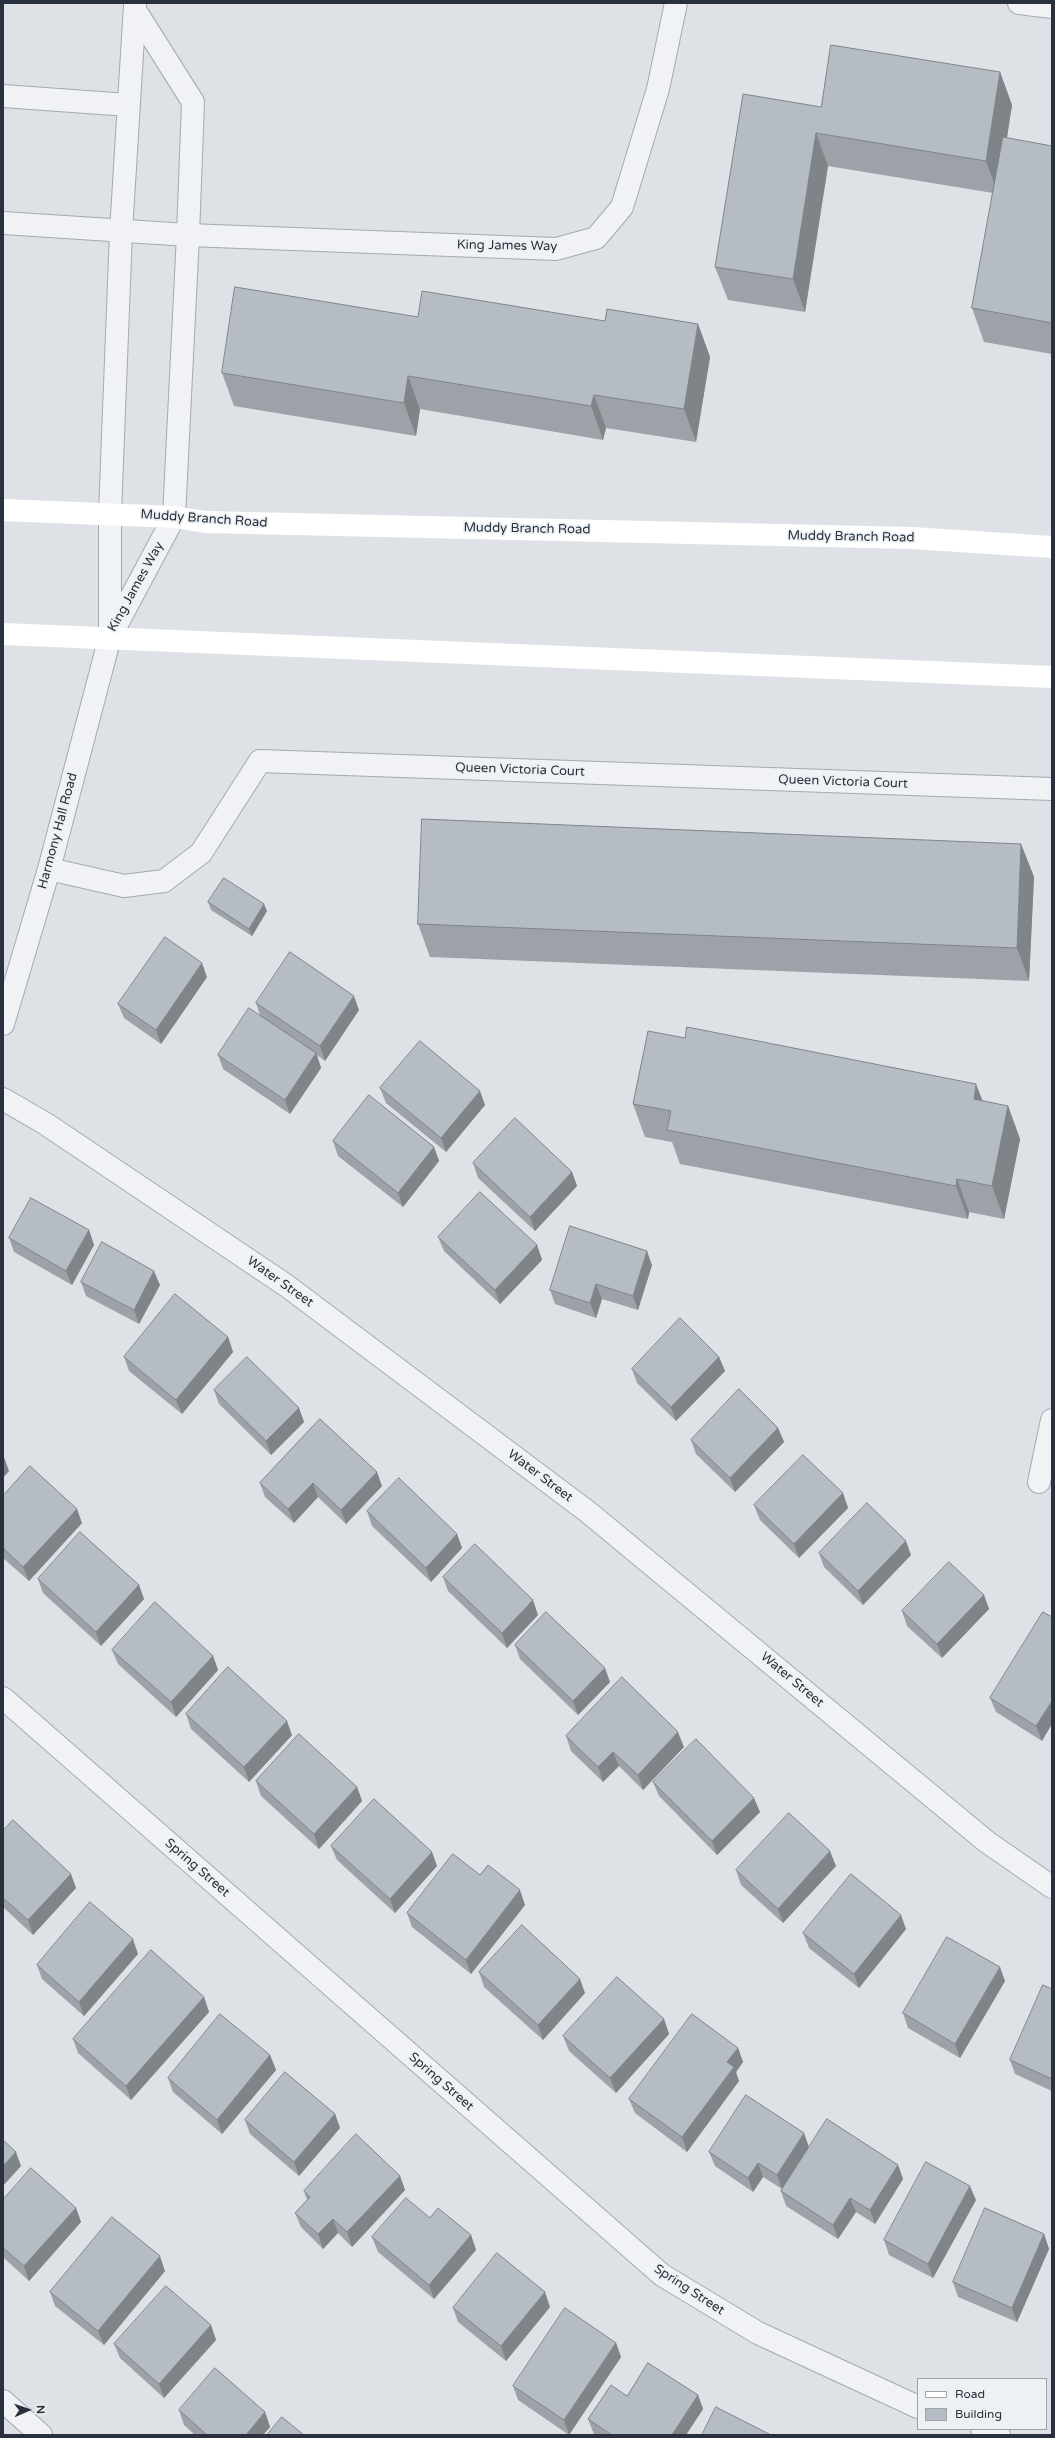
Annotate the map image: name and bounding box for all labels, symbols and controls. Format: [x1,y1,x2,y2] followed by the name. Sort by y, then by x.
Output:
[457,237,557,255] street label: King James Way
[140,507,268,531] street label: Muddy Branch Road
[463,520,591,538] street label: Muddy Branch Road
[787,528,915,546] street label: Muddy Branch Road
[105,539,167,635] street label: King James Way
[455,760,585,780] street label: Queen Victoria Court
[35,771,81,891] street label: Harmony Hall Road
[778,772,908,792] street label: Queen Victoria Court
[244,1253,316,1311] street label: Water Street
[504,1446,576,1506] street label: Water Street
[757,1649,827,1711] street label: Water Street
[161,1836,233,1900] street label: Spring Street
[405,2050,477,2114] street label: Spring Street
[651,2261,727,2319] street label: Spring Street
[917,2378,1047,2430] legend
[955,2387,985,2401] text: Road
[8,2390,48,2430] north arrow
[34,2405,47,2414] text: N
[955,2407,1002,2421] text: Building

